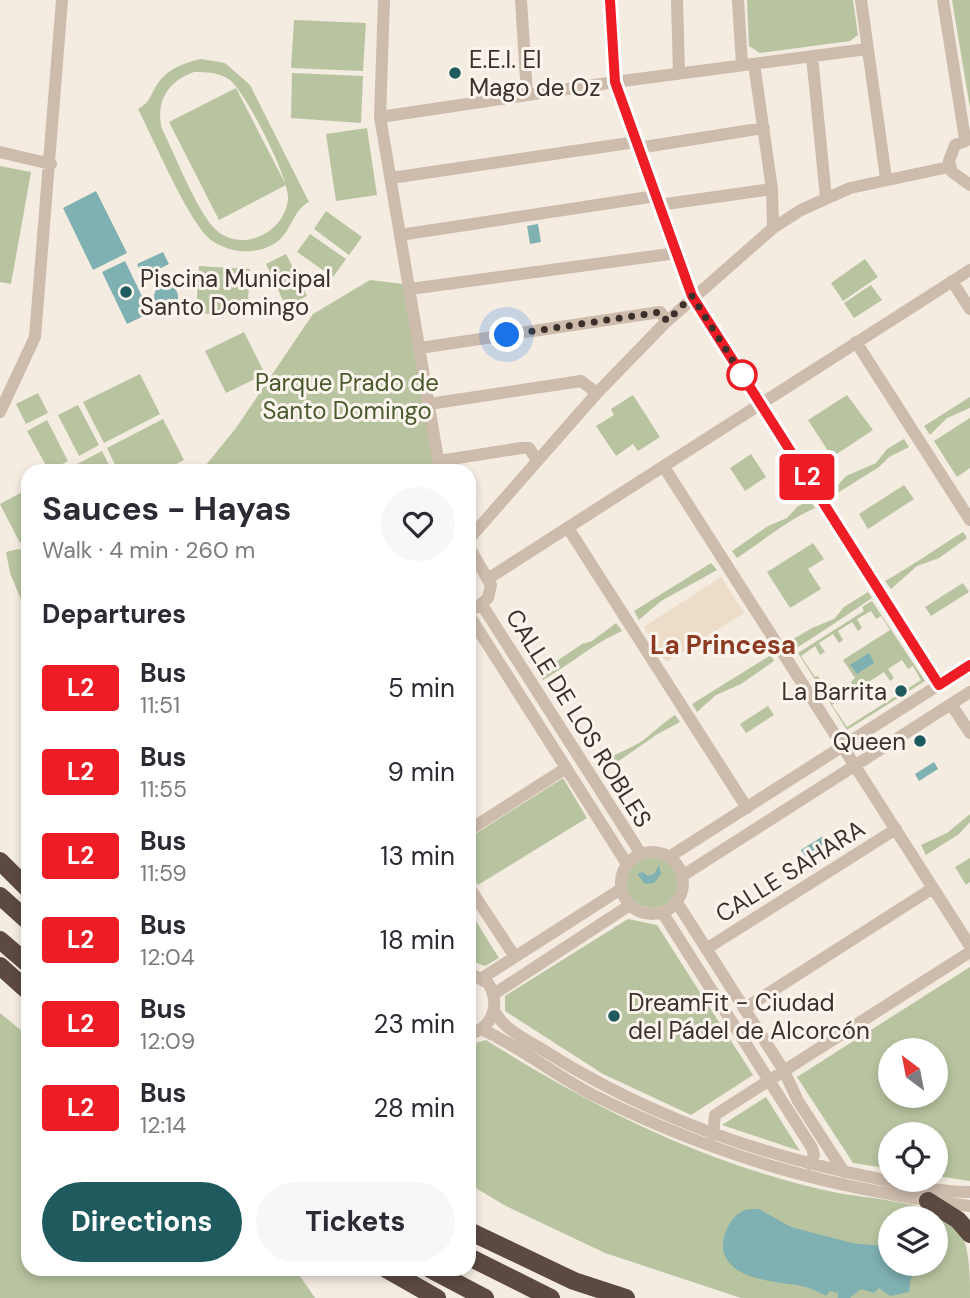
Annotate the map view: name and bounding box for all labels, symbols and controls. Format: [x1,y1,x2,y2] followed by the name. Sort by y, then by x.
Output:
[469,44,600,103] place label: E.E.I. El Mago de Oz
[447,65,463,81] marker: E.E.I. El Mago de Oz
[140,263,331,322] place label: Piscina Municipal Santo Domingo
[118,284,134,300] marker: Piscina Municipal Santo Domingo
[489,317,524,352] your location
[727,360,757,390] unlabelled marker
[255,367,439,426] park label: Parque Prado de Santo Domingo
[776,454,838,500] line badge: L2
[793,461,821,492] text: L2
[42,487,291,530] text: Sauces - Hayas
[381,487,455,561] button: heart
[42,535,255,565] text: Walk · 4 min · 260 m
[42,597,186,631] text: Departures
[499,603,659,833] street label: CALLE DE LOS ROBLES
[650,628,796,662] district label: La Princesa
[140,656,186,690] text: Bus
[388,671,455,705] text: 5 min
[67,672,94,703] text: L2
[781,676,887,707] place label: La Barrita
[893,683,909,699] marker: La Barrita
[140,690,180,720] text: 11:51
[833,726,906,757] place label: Queen
[912,733,928,749] marker: Queen
[140,740,186,774] text: Bus
[387,755,455,789] text: 9 min
[67,756,94,787] text: L2
[140,774,187,804] text: 11:55
[710,813,870,929] street label: CALLE SAHARA
[140,824,186,858] text: Bus
[380,839,455,873] text: 13 min
[67,840,94,871] text: L2
[140,858,187,888] text: 11:59
[140,908,186,942] text: Bus
[380,923,455,957] text: 18 min
[67,924,94,955] text: L2
[140,942,195,972] text: 12:04
[628,987,870,1046] place label: DreamFit - Ciudad del Pádel de Alcorcón
[140,992,186,1026] text: Bus
[373,1007,455,1041] text: 23 min
[67,1008,94,1039] text: L2
[606,1008,622,1024] marker: DreamFit - Ciudad del Pádel de Alcorcón
[140,1026,195,1056] text: 12:09
[878,1038,948,1108] north arrow
[878,1038,948,1276] map controls
[140,1076,186,1110] text: Bus
[373,1091,455,1125] text: 28 min
[67,1092,94,1123] text: L2
[140,1110,186,1140] text: 12:14
[878,1122,948,1192] button: locate
[42,1182,242,1262] button: Directions
[256,1182,455,1262] button: Tickets
[878,1206,948,1276] button: layers

